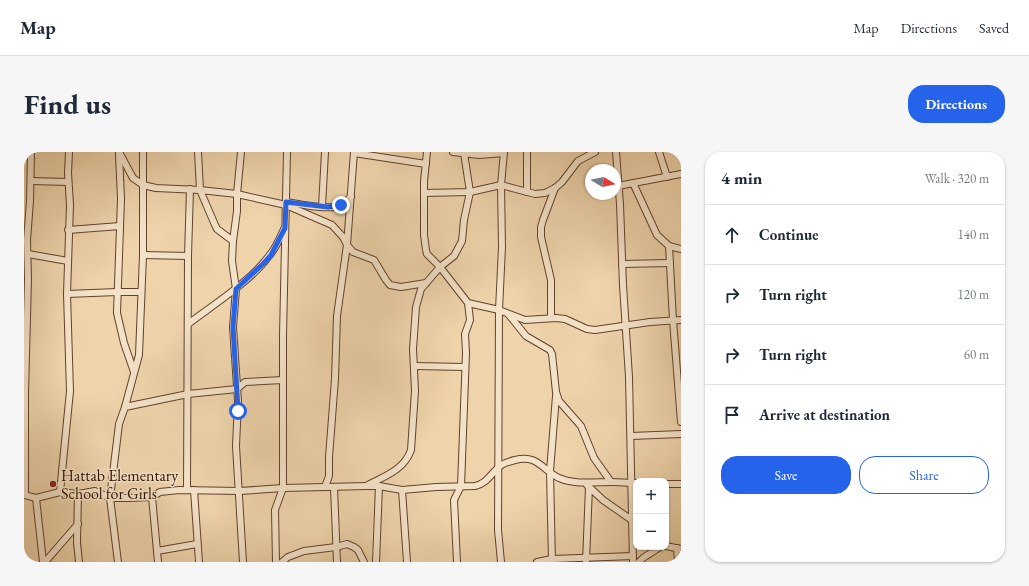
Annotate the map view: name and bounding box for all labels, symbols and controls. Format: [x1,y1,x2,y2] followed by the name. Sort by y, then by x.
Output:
[20,15,56,40] text: Map
[853,19,879,37] text: Map
[901,19,957,37] text: Directions
[979,19,1009,37] text: Saved
[908,85,1005,123] button: Directions
[24,86,111,122] text: Find us
[585,164,621,200] north arrow
[721,167,762,189] text: 4 min
[925,170,989,187] text: Walk · 320 m
[332,196,350,214] route end
[721,224,743,246] icon: ahead
[759,225,819,244] text: Continue
[958,226,989,243] text: 140 m
[721,284,743,306] icon: right
[759,285,827,304] text: Turn right
[958,286,989,303] text: 120 m
[721,344,743,366] icon: right
[759,345,827,364] text: Turn right
[964,346,989,363] text: 60 m
[229,402,247,420] route start
[721,404,743,426] icon: arrive
[759,405,890,424] text: Arrive at destination
[721,456,851,494] button: Save
[859,456,989,494] button: Share
[61,465,179,504] place label: Hattab Elementary School for Girls
[633,478,669,550] map controls
[633,478,669,514] button: +
[48,479,58,489] marker: Hattab Elementary School for Girls
[633,514,669,550] button: −

